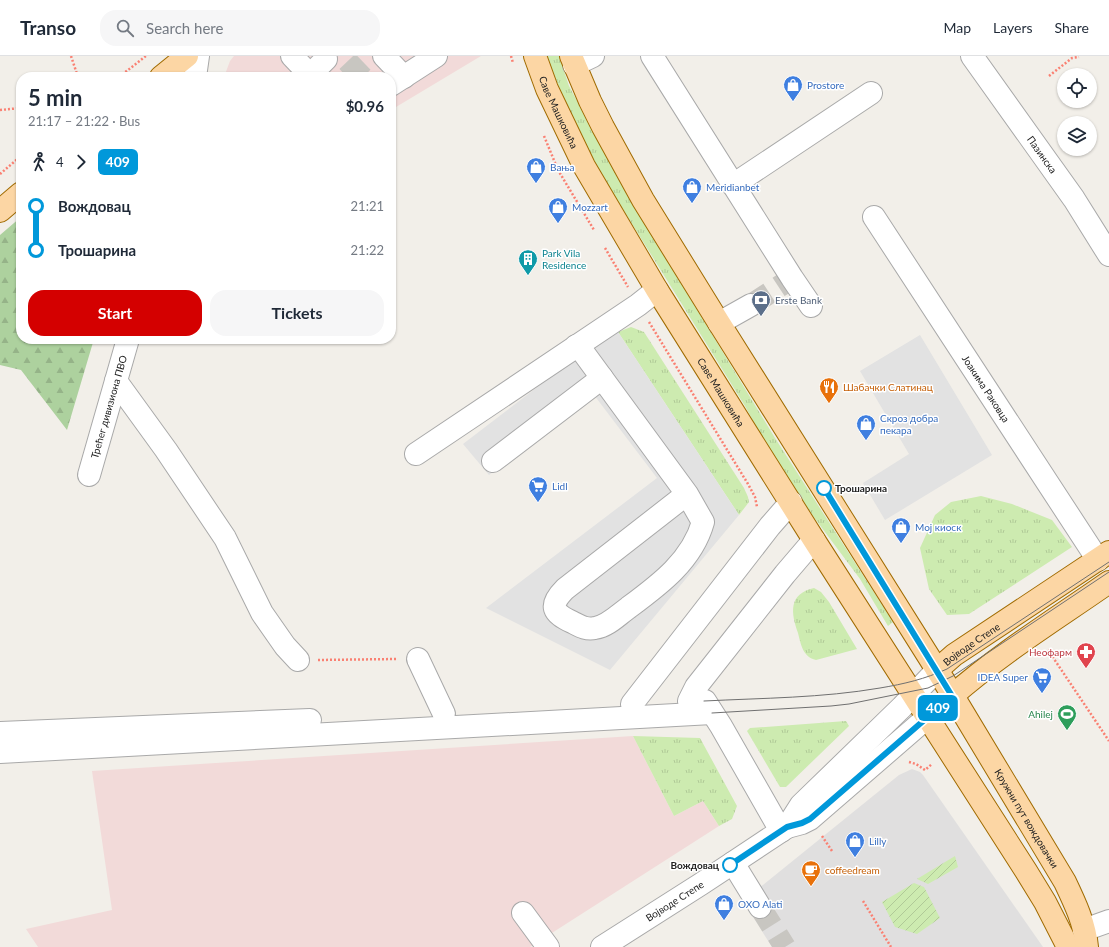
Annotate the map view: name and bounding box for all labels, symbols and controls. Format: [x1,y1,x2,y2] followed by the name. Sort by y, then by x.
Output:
[100,10,380,46] search box
[20,16,76,39] text: Transo
[114,17,136,39] icon: search
[146,19,223,37] text: Search here
[943,19,971,36] text: Map
[993,19,1033,36] text: Layers
[1055,19,1089,36] text: Share
[1057,68,1097,156] map controls
[1057,68,1097,108] button: locate
[537,74,581,150] street label: Саве Машковића
[782,74,804,102] shop icon: Prostore
[807,79,844,91] place label: Prostore
[28,84,83,111] text: 5 min
[346,97,384,115] text: $0.96
[28,113,140,129] text: 21:17 – 21:22 · Bus
[1057,116,1097,156] button: layers
[1025,133,1060,176] street label: Пазинска
[28,151,50,173] icon: walk
[70,151,92,173] icon: forward
[106,153,130,170] text: 409
[56,154,64,170] text: 4
[525,156,547,184] shop icon: Вања
[550,161,575,173] place label: Вања
[681,176,703,204] shop icon: Meridianbet
[706,181,760,193] place label: Meridianbet
[547,196,569,224] shop icon: Mozzart
[58,197,131,215] text: Вождовац
[351,198,384,214] text: 21:21
[572,201,608,213] place label: Mozzart
[58,241,136,259] text: Трошарина
[351,242,384,258] text: 21:22
[542,247,586,271] place label: Park Vila Residence
[517,248,539,276] building icon: Park Vila Residence
[750,289,772,317] bank icon: Erste Bank
[28,290,202,336] button: Start
[210,290,384,336] button: Tickets
[775,294,823,306] place label: Erste Bank
[960,353,1012,424] street label: Јоакима Раковца
[88,354,129,460] street label: Трећег дивизиона ПВО
[695,356,747,429] street label: Саве Машковића
[818,376,840,404] restaurant icon: Шабачки Слатинац
[843,381,933,393] place label: Шабачки Слатинац
[880,412,938,436] place label: Скроз добра пекара
[855,413,877,441] shop icon: Скроз добра пекара
[527,475,549,503] supermarket icon: Lidl
[552,480,568,492] place label: Lidl
[816,480,832,496] marker: Трошарина
[835,482,887,494] place label: Трошарина
[890,516,912,544] shop icon: Мој киоск
[915,521,962,533] place label: Мој киоск
[940,620,1002,668] street label: Војводе Степе
[1075,641,1097,669] pharmacy icon: Неофарм
[1029,646,1072,658] place label: Неофарм
[1031,666,1053,694] supermarket icon: IDEA Super
[977,671,1028,683] place label: IDEA Super
[915,695,961,721] line badge: 409
[926,699,950,716] text: 409
[1056,703,1078,731] sports icon: Ahilej
[1028,708,1053,720] place label: Ahilej
[992,767,1061,870] street label: Кружни пут вождовачки
[844,830,866,858] shop icon: Lilly
[869,835,887,847] place label: Lilly
[722,857,738,873] marker: Вождовац
[670,859,720,871] place label: Вождовац
[800,859,822,887] cafe icon: coffeedream
[825,864,880,876] place label: coffeedream
[643,878,706,924] street label: Војводе Степе
[713,893,735,921] shop icon: OXO Alati
[738,898,782,910] place label: OXO Alati

